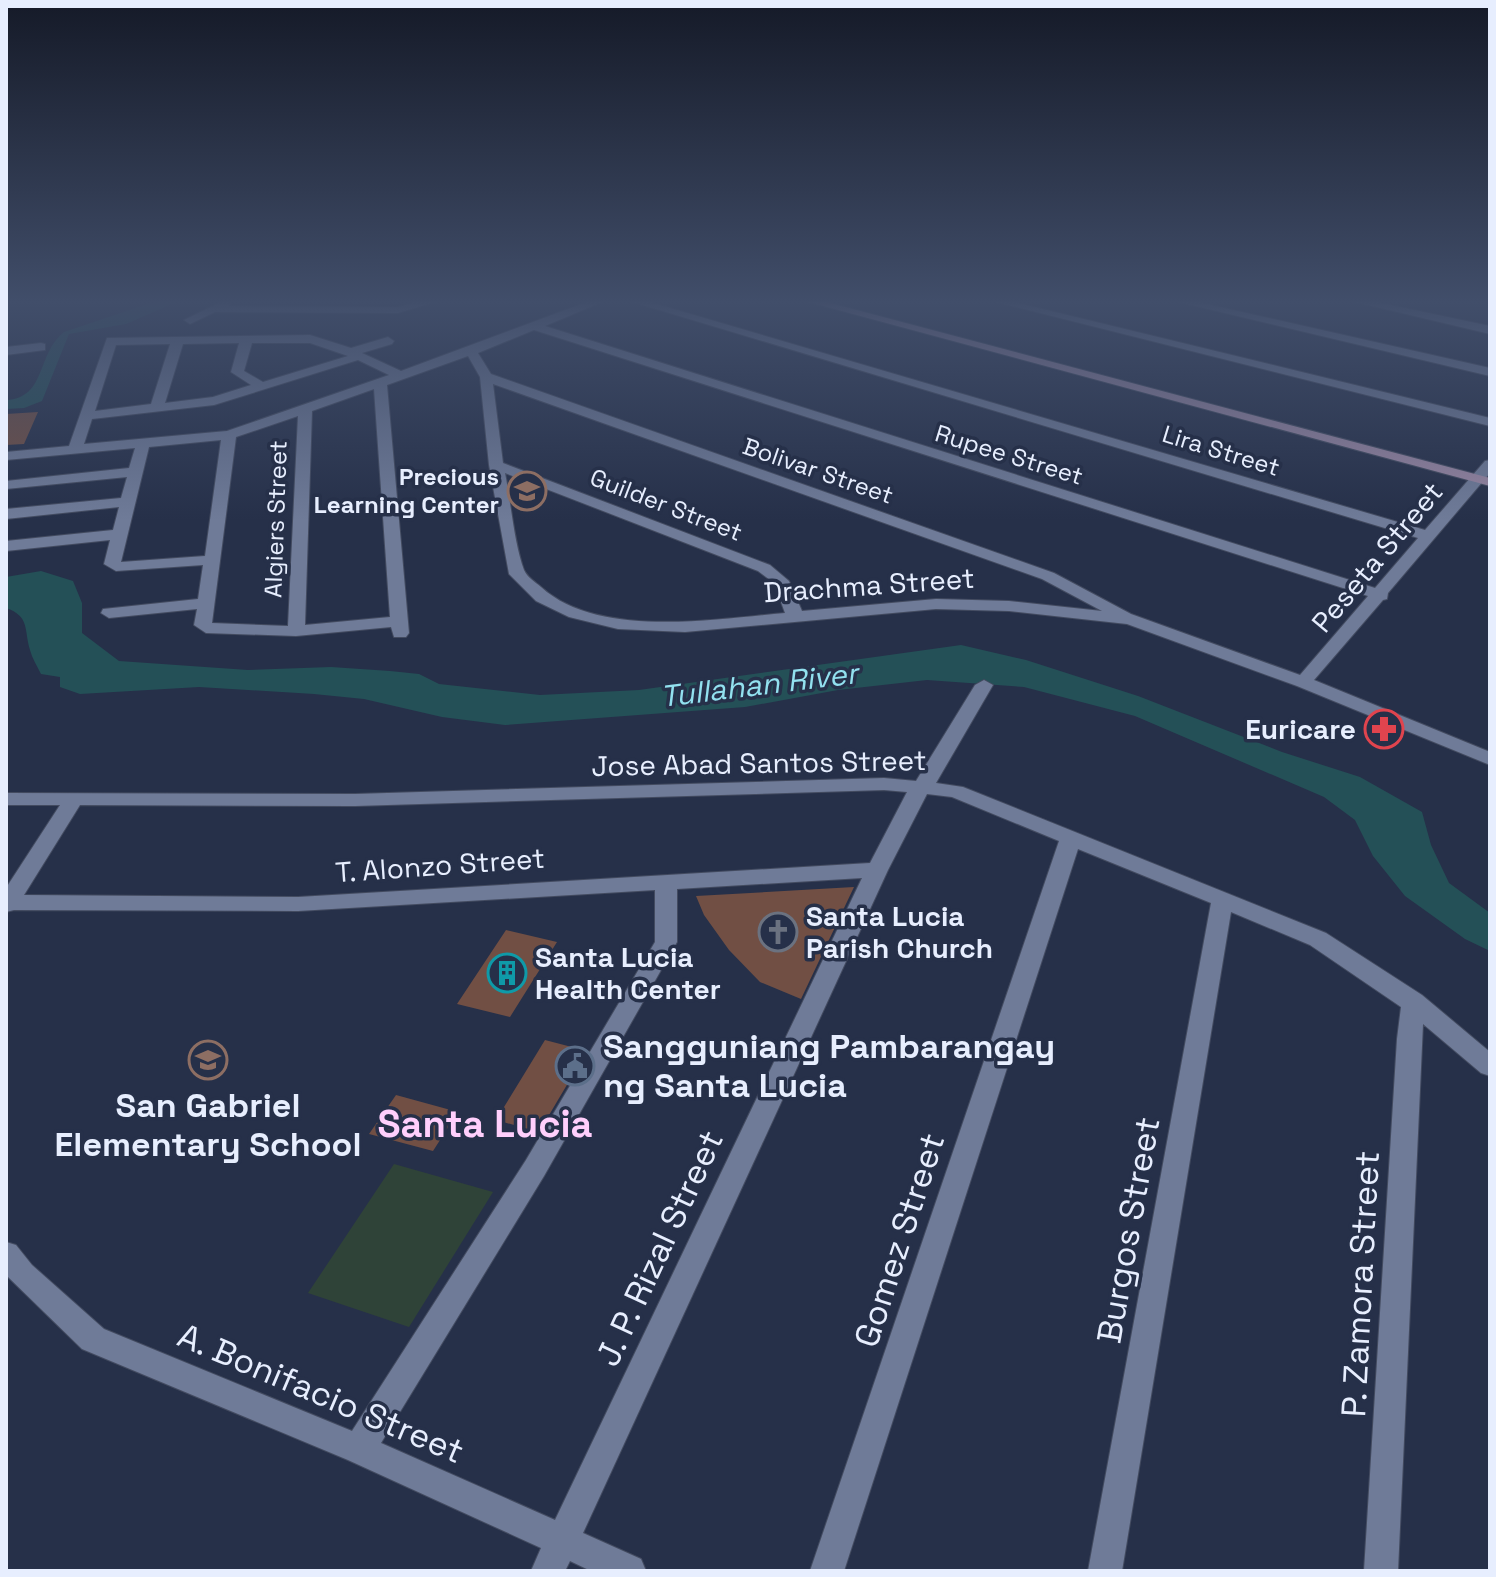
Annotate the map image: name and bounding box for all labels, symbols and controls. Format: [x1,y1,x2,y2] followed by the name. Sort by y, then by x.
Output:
[931,417,1087,492] street label: Rupee Street
[1159,418,1284,483] street label: Lira Street
[739,430,898,511] street label: Bolivar Street
[257,440,294,598] street label: Algiers Street
[314,461,499,520] place label: Precious Learning Center
[586,461,747,548] street label: Guilder Street
[506,470,548,512] school or university icon: Precious Learning Center
[1304,474,1450,640] street label: Peseta Street
[762,560,976,610] street label: Drachma Street
[658,653,862,716] water label: Tullahan River
[1363,708,1405,750] pharmacy icon: Euricare
[1245,711,1356,747] place label: Euricare
[591,742,927,784] street label: Jose Abad Santos Street
[334,840,546,890] street label: T. Alonzo Street
[806,898,993,966] place label: Santa Lucia Parish Church
[757,911,799,953] church icon: Santa Lucia Parish Church
[535,939,721,1007] place label: Santa Lucia Health Center
[486,952,528,994] building icon: Santa Lucia Health Center
[603,1025,1055,1107] place label: Sangguniang Pambarangay ng Santa Lucia
[187,1039,229,1081] school or university icon: San Gabriel Elementary School
[554,1045,596,1087] public building icon: Sangguniang Pambarangay ng Santa Lucia
[55,1084,361,1166] place label: San Gabriel Elementary School
[377,1100,593,1148] district label: Santa Lucia
[1087,1114,1170,1347] street label: Burgos Street
[586,1123,733,1373] street label: J. P. Rizal Street
[845,1128,954,1353] street label: Gomez Street
[1332,1150,1389,1418] street label: P. Zamora Street
[171,1314,470,1473] street label: A. Bonifacio Street

